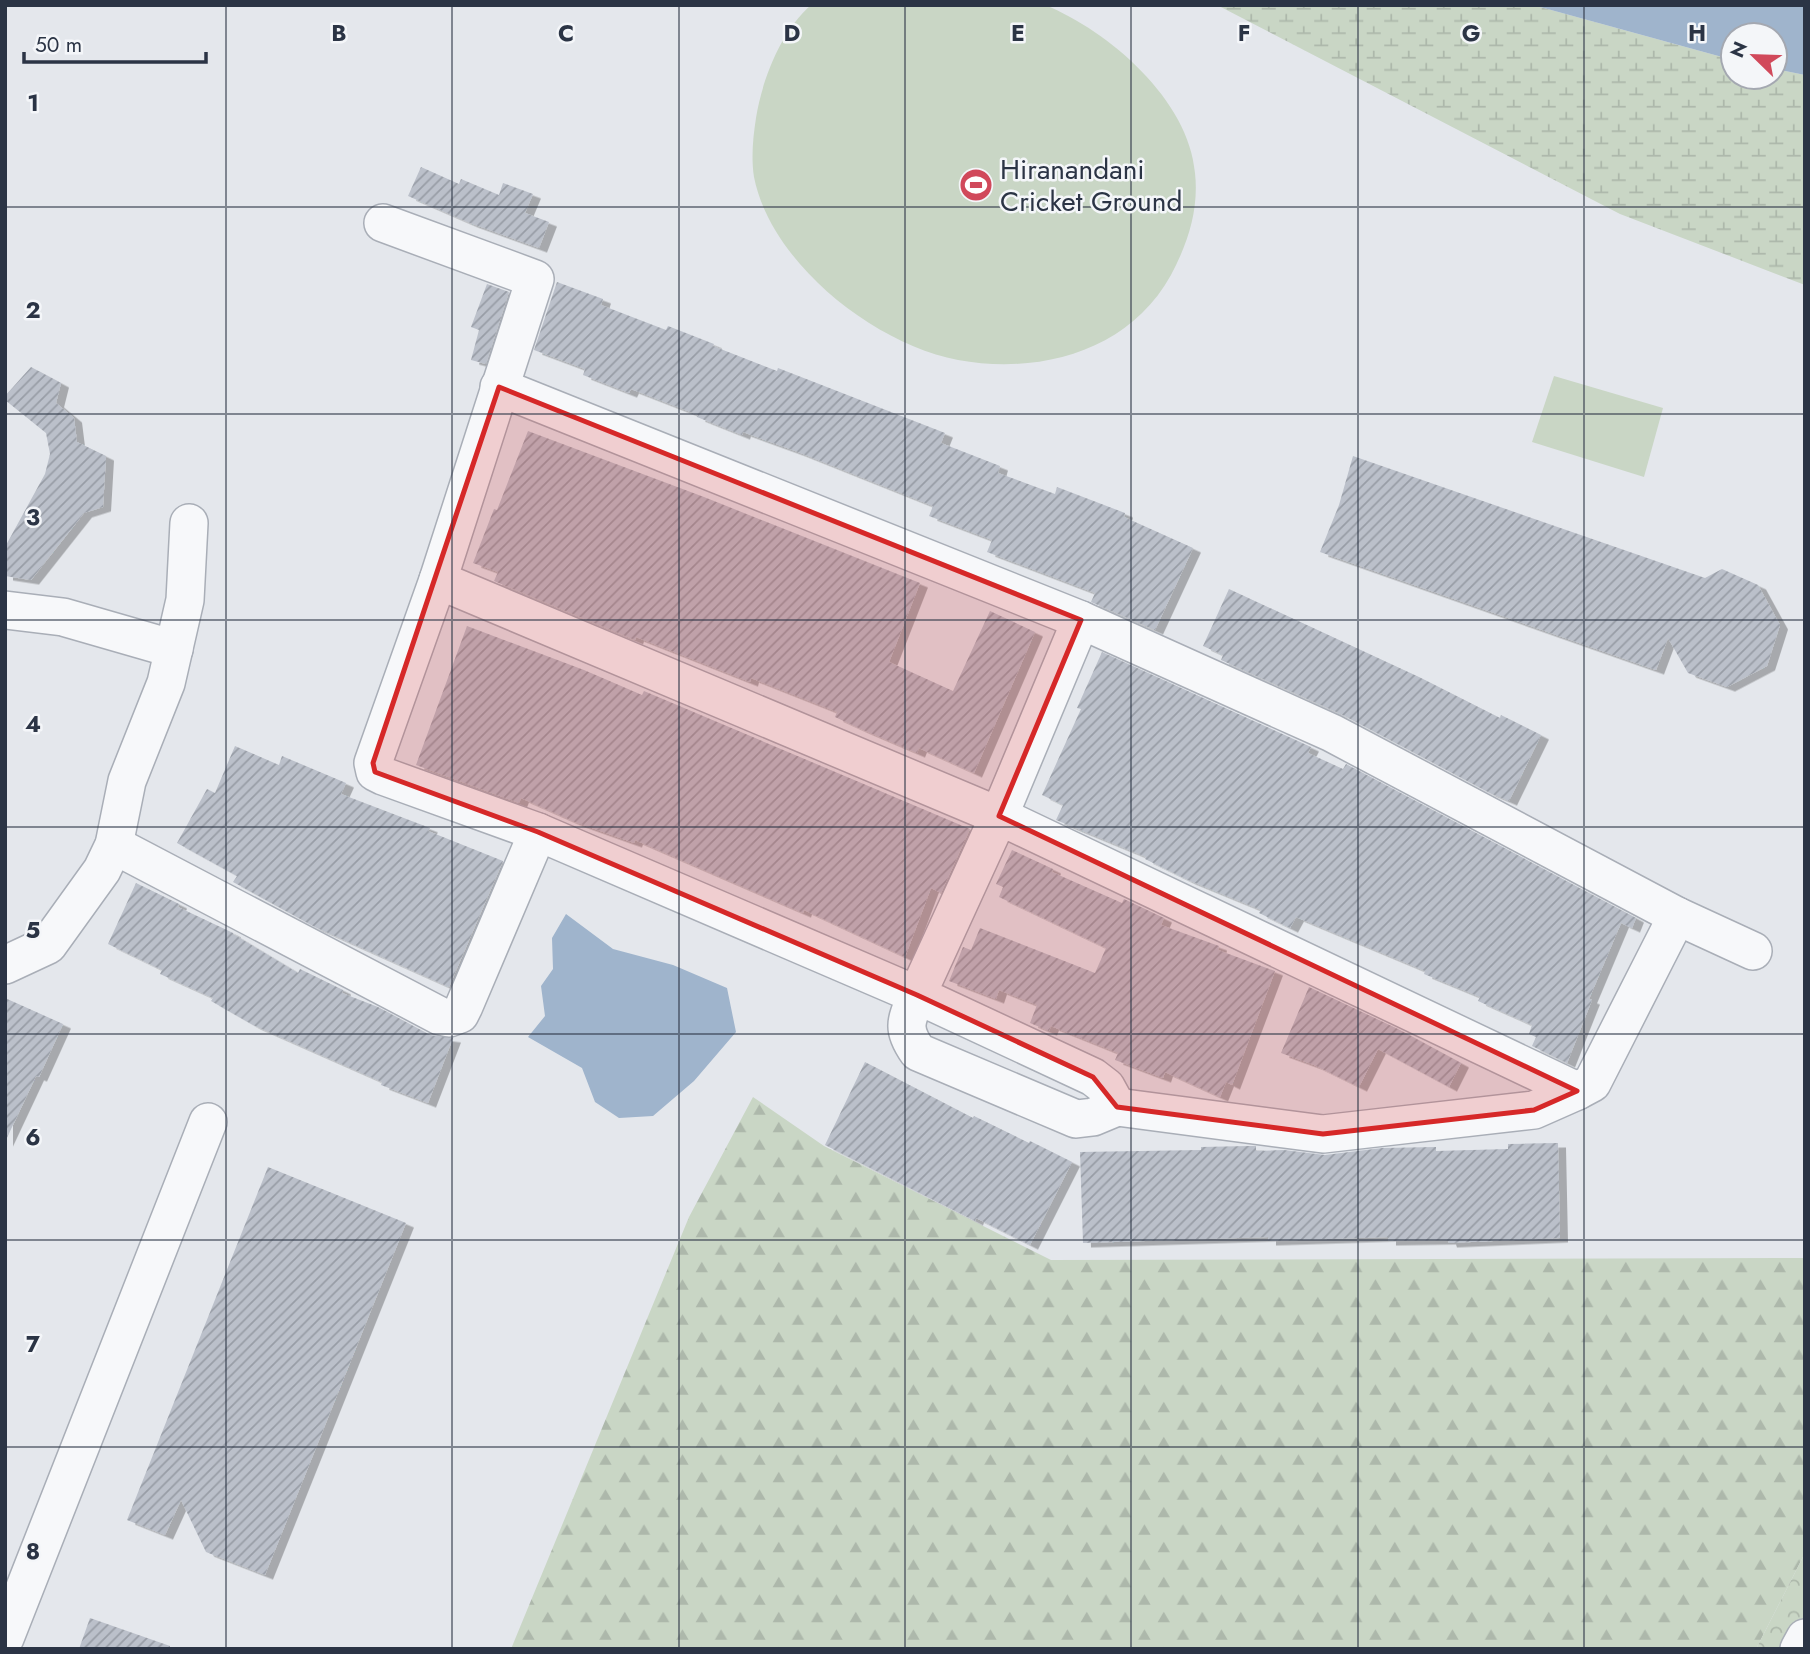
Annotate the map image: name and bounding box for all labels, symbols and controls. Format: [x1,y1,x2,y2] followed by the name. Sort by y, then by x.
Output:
[331,16,347,50] text: B
[558,16,574,50] text: C
[784,16,801,50] text: D
[1011,16,1025,50] text: E
[1238,16,1250,50] text: F
[1462,16,1480,50] text: G
[1688,16,1706,50] text: H
[24,21,206,65] scale bar
[1719,21,1789,91] north arrow
[35,30,82,60] text: 50 m
[1723,37,1754,62] text: N
[27,86,39,120] text: 1
[1000,149,1182,222] place label: Hiranandani Cricket Ground
[957,166,995,204] sports icon: Hiranandani Cricket Ground
[25,293,41,327] text: 2
[26,500,40,534] text: 3
[25,707,41,741] text: 4
[26,913,40,947] text: 5
[25,1120,41,1154] text: 6
[26,1327,40,1361] text: 7
[26,1534,40,1568] text: 8

